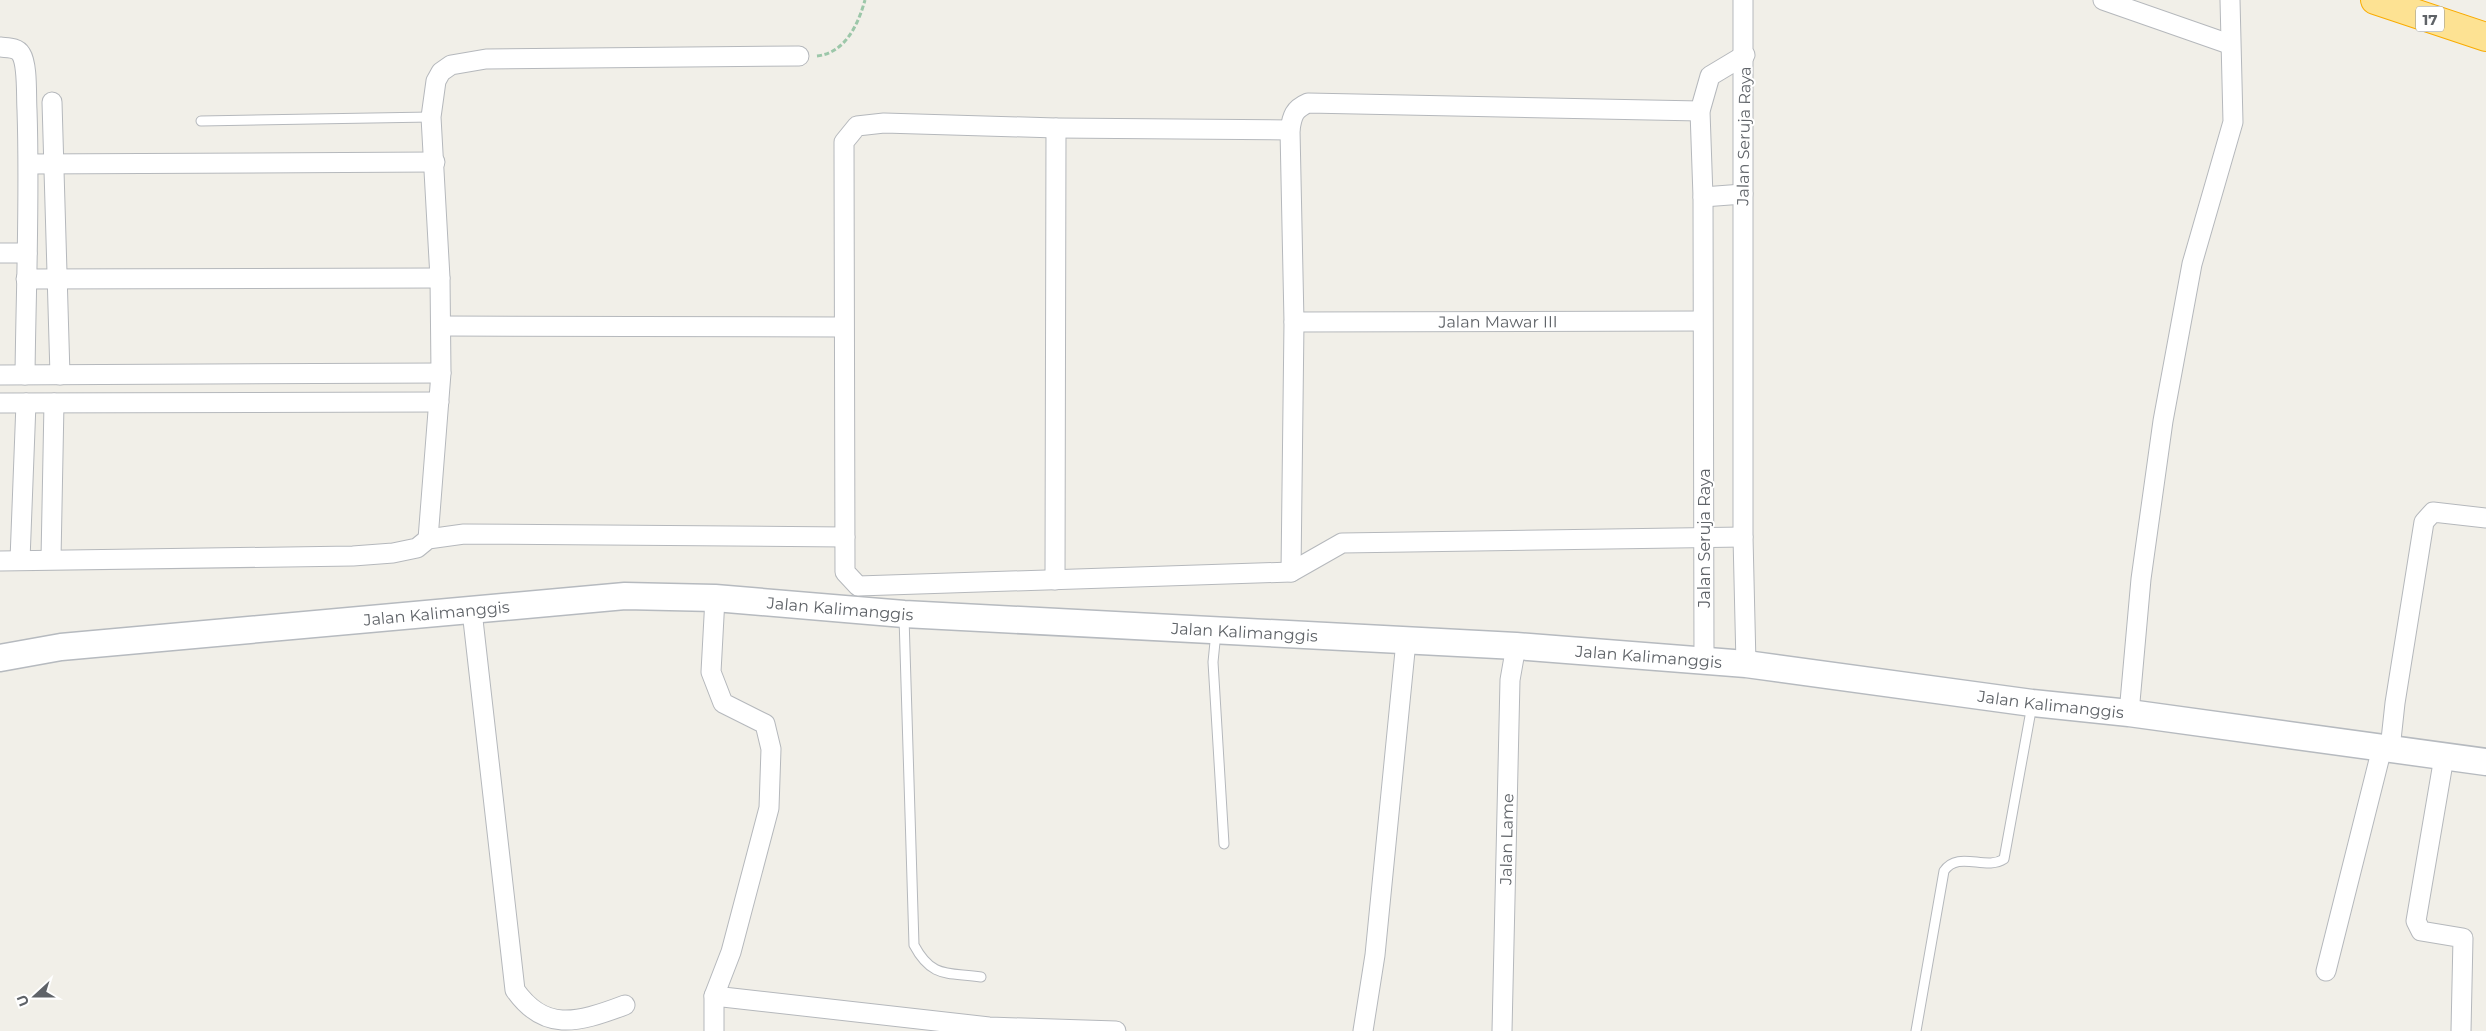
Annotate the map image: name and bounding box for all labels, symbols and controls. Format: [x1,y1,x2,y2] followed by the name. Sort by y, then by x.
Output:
[2416,6,2444,32] road number: 17
[1733,66,1755,207] street label: Jalan Seruja Raya
[1437,312,1558,331] street label: Jalan Mawar III
[1695,468,1714,609] street label: Jalan Seruja Raya
[765,593,914,624] street label: Jalan Kalimanggis
[362,597,511,629] street label: Jalan Kalimanggis
[1170,618,1319,645] street label: Jalan Kalimanggis
[1574,641,1723,672] street label: Jalan Kalimanggis
[1976,686,2125,722] street label: Jalan Kalimanggis
[1496,793,1517,886] street label: Jalan Lame
[10,971,60,1021] north arrow
[12,992,33,1009] text: U

